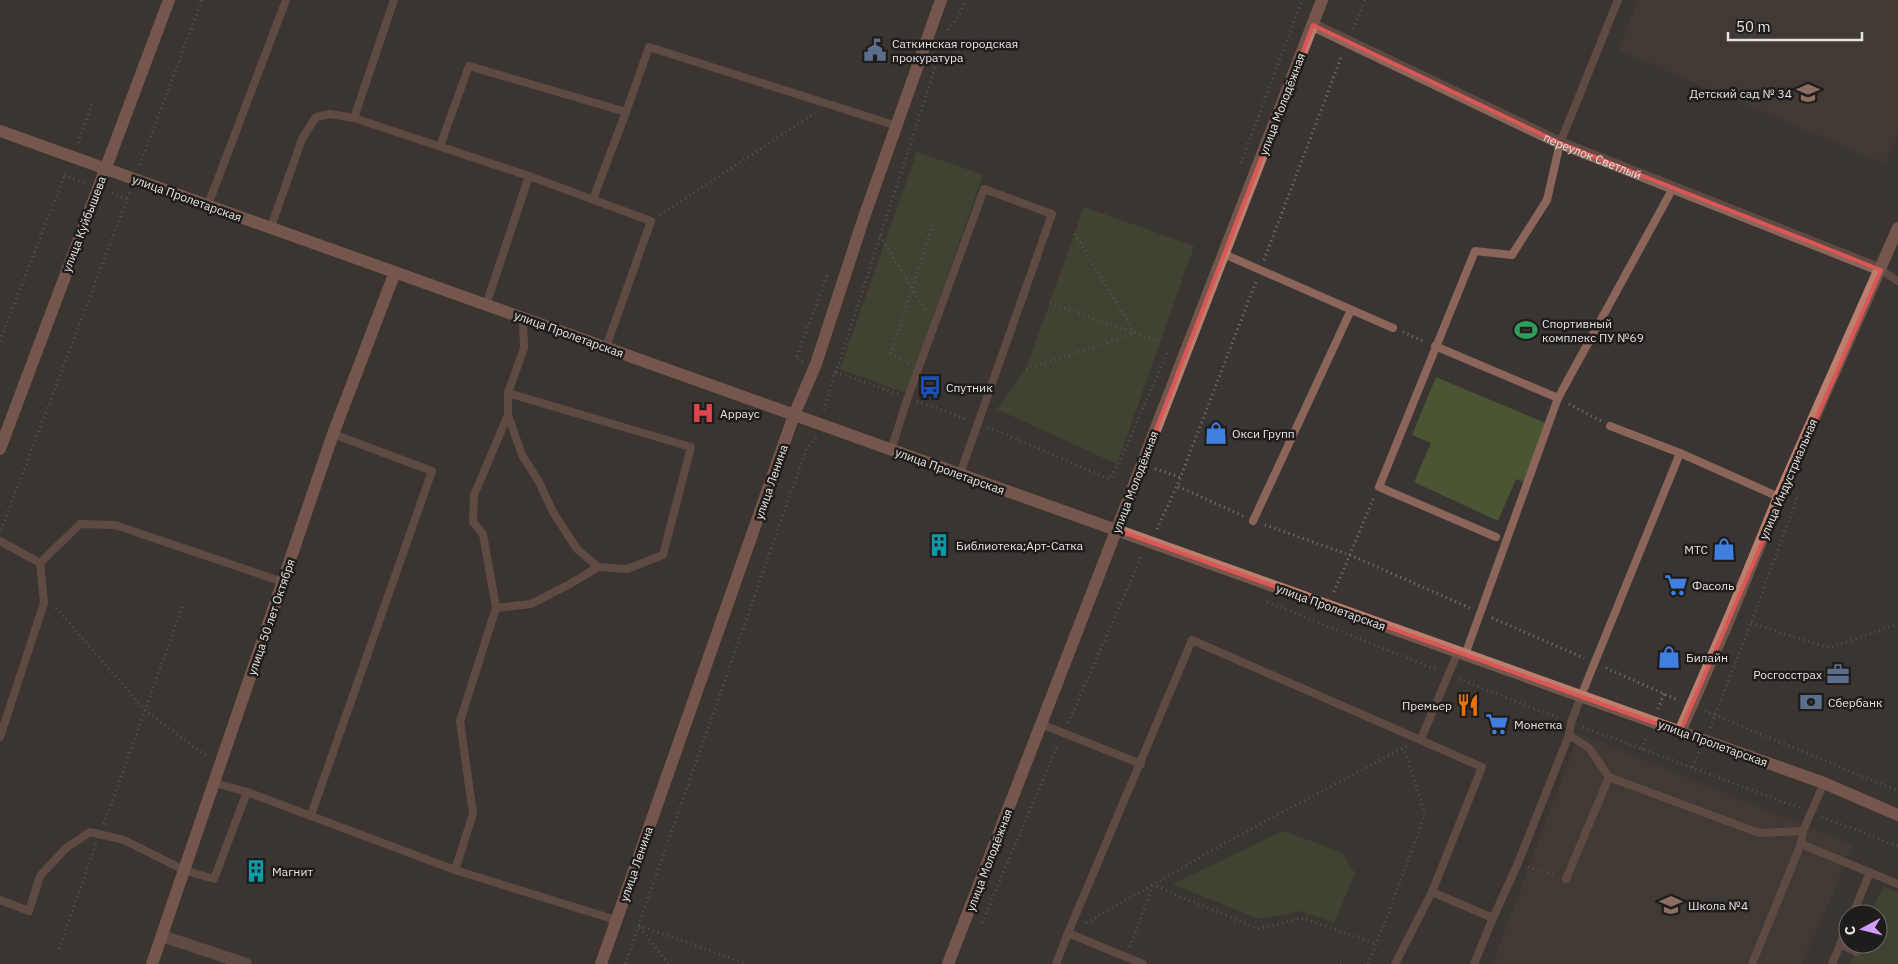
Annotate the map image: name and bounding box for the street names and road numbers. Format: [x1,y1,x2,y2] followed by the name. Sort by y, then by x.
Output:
[1256,51,1308,157] street label: улица Молодёжная
[1542,129,1644,182] street label: переулок Светлый
[130,171,244,225] street label: улица Пролетарская
[59,173,109,274] street label: улица Куйбышева
[512,307,626,361] street label: улица Пролетарская
[1756,416,1820,542] street label: улица Индустриальная
[1109,429,1161,535] street label: улица Молодёжная
[751,442,791,522] street label: улица Ленина
[893,444,1007,498] street label: улица Пролетарская
[244,557,298,677] street label: улица 50 лет Октября
[1274,580,1388,634] street label: улица Пролетарская
[1656,716,1770,770] street label: улица Пролетарская
[963,807,1015,913] street label: улица Молодёжная
[616,824,656,904] street label: улица Ленина

